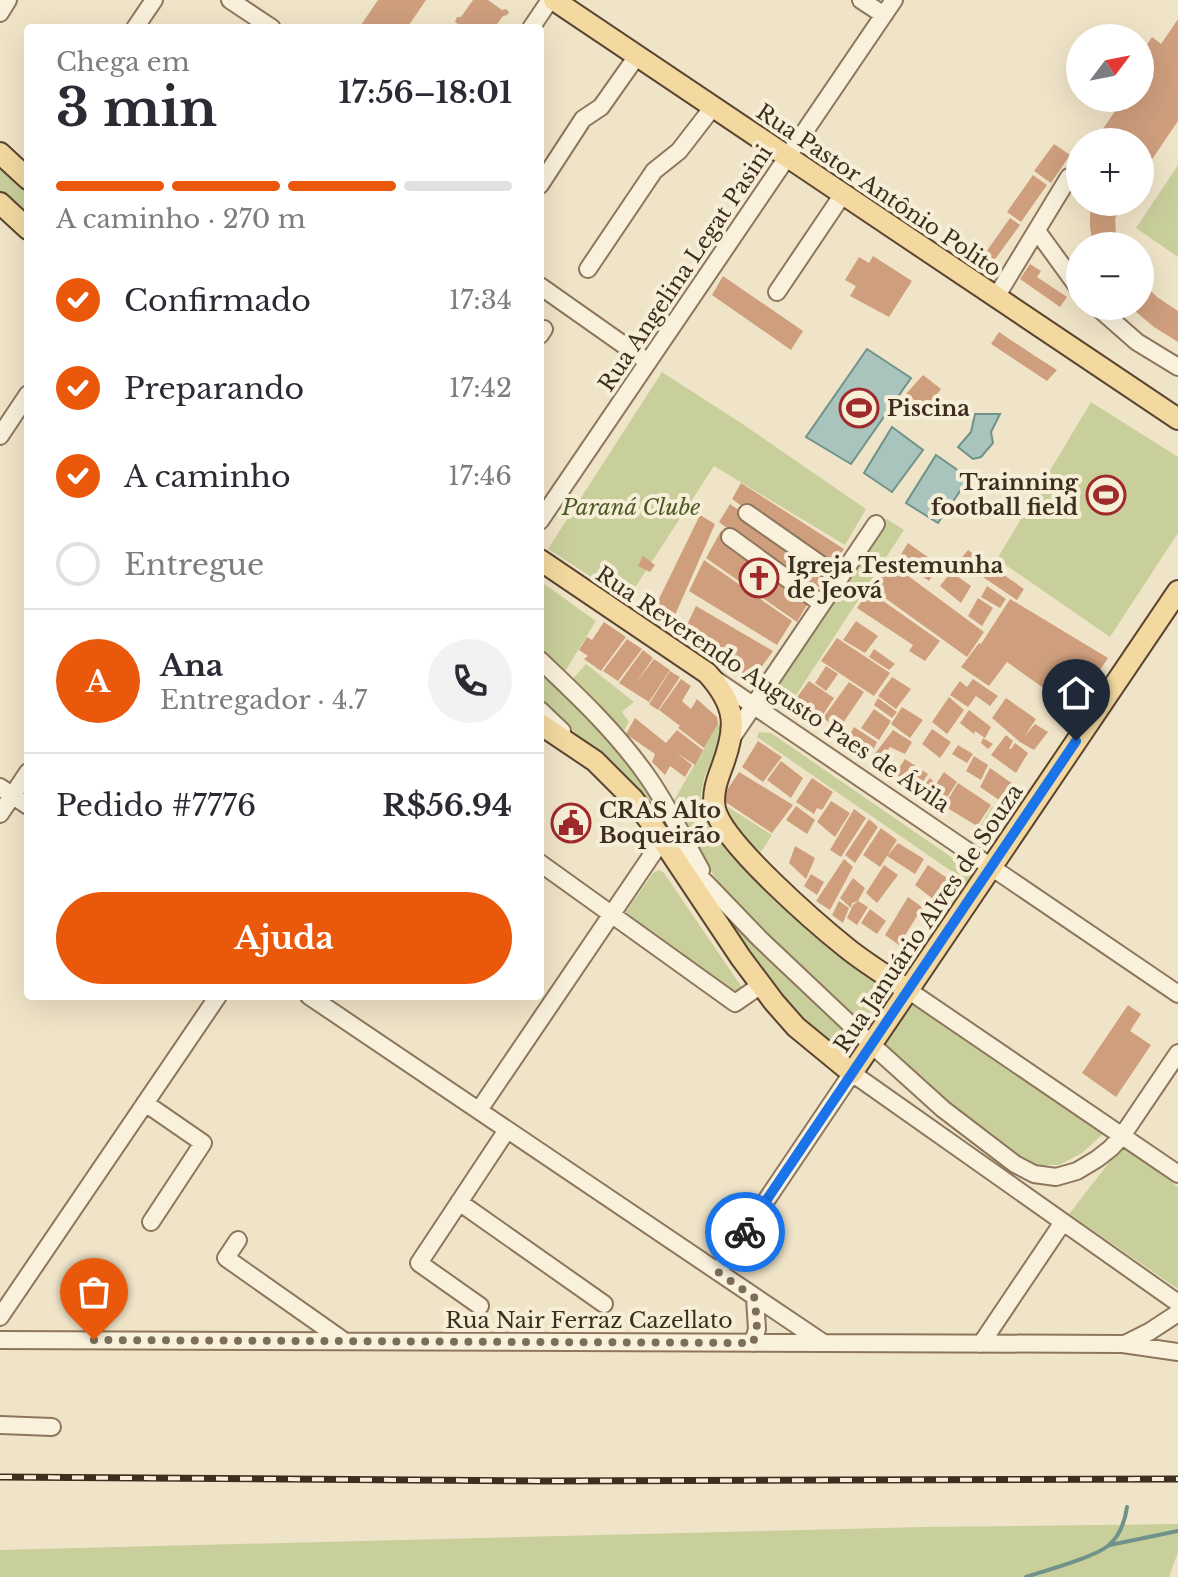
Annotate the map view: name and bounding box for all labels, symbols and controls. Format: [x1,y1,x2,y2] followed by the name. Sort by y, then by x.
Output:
[1066,24,1154,112] north arrow
[1066,24,1154,320] map controls
[56,46,190,78] text: Chega em
[339,74,512,111] text: 17:56–18:01
[56,76,217,140] text: 3 min
[751,98,1006,283] street label: Rua Pastor Antônio Polito
[1066,128,1154,216] button: +
[593,140,778,397] street label: Rua Angelina Legat Pasini
[56,203,306,235] text: A caminho · 270 m
[1066,232,1154,320] button: −
[56,278,100,322] icon: check
[124,282,311,319] text: Confirmado
[449,284,512,316] text: 17:34
[56,366,100,410] icon: check
[124,370,304,407] text: Preparando
[449,372,512,404] text: 17:42
[838,387,880,429] sports icon: Piscina
[887,395,970,422] place label: Piscina
[56,454,100,498] icon: check
[124,458,291,495] text: A caminho
[448,460,512,492] text: 17:46
[931,469,1079,521] place label: Trainning football field
[1085,474,1127,516] sports icon: Trainning football field
[561,494,700,521] park label: Paraná Clube
[124,546,264,583] text: Entregue
[787,552,1004,604] place label: Igreja Testemunha de Jeová
[738,557,780,599] church icon: Igreja Testemunha de Jeová
[591,560,956,819] street label: Rua Reverendo Augusto Paes de Ávila
[428,639,512,723] button: phone
[160,647,223,684] text: Ana
[1042,659,1110,741] pin
[86,663,110,700] text: A
[1054,671,1098,715] icon: home
[160,684,367,716] text: Entregador · 4.7
[828,778,1029,1058] street label: Rua Januário Alves de Souza
[56,787,256,824] text: Pedido #7776
[382,787,512,824] text: R$56.94
[599,797,721,849] place label: CRAS Alto Boqueirão
[550,802,592,844] public building icon: CRAS Alto Boqueirão
[56,892,512,984] button: Ajuda
[705,1192,785,1272] courier
[723,1210,767,1254] icon: bike
[60,1258,128,1340] pin
[72,1270,116,1314] icon: bag
[445,1307,733,1334] street label: Rua Nair Ferraz Cazellato

